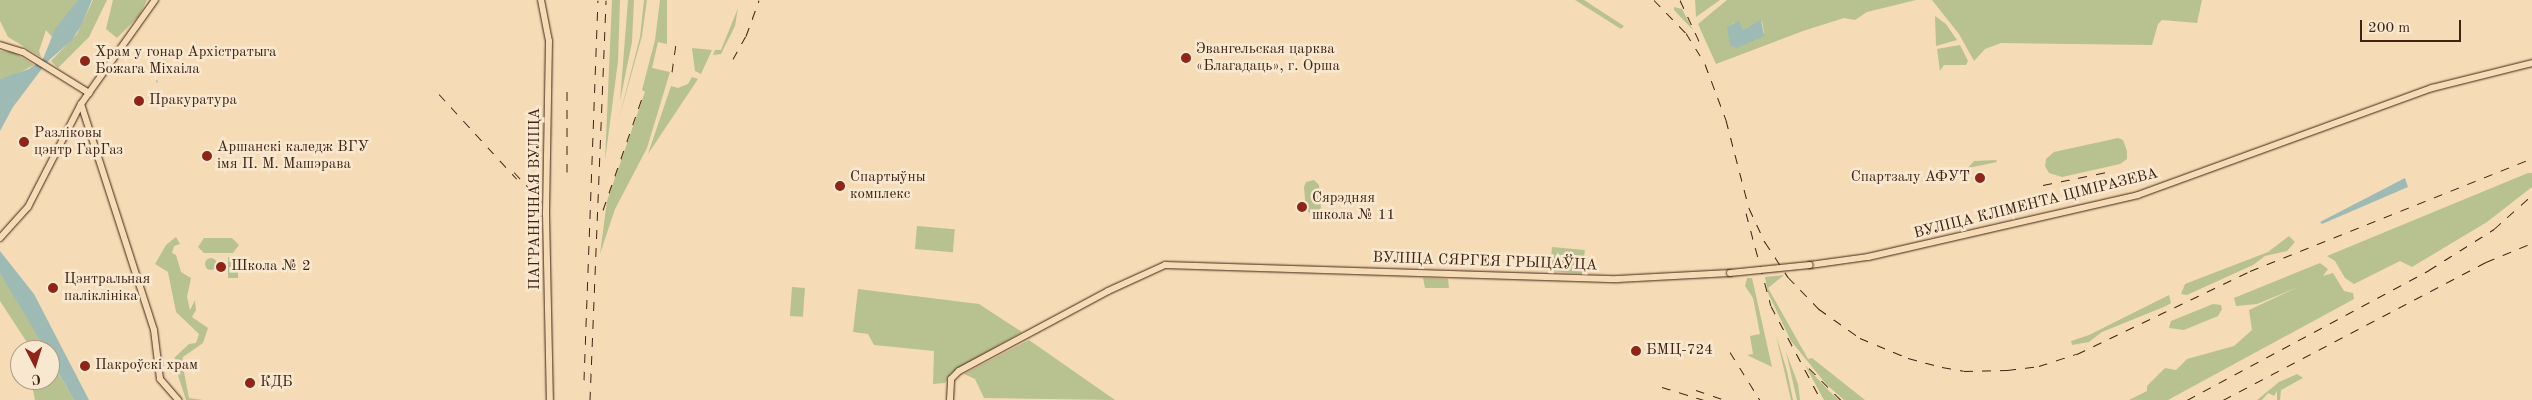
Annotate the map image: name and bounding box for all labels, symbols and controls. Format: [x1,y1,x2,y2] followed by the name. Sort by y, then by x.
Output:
[2362,10,2463,42] scale bar
[2368,21,2410,36] text: 200 m
[1196,40,1340,75] place label: Эвангельская царква «Благадаць», г. Орша
[95,43,276,78] place label: Храм у гонар Архістратыга Божага Міхаіла
[1180,52,1192,64] marker: Эвангельская царква «Благадаць», г. Орша
[79,55,91,67] marker: Храм у гонар Архістратыга Божага Міхаіла
[149,92,237,110] place label: Пракуратура
[133,95,145,107] marker: Пракуратура
[527,108,545,290] street label: ПАГРАНІЧНАЯ ВУЛІЦА
[34,124,123,159] place label: Разліковы цэнтр ГарГаз
[18,136,30,148] marker: Разліковы цэнтр ГарГаз
[217,138,369,173] place label: Аршанскі каледж ВГУ імя П. М. Машэрава
[201,150,213,162] marker: Аршанскі каледж ВГУ імя П. М. Машэрава
[1912,165,2160,243] street label: ВУЛІЦА КЛІМЕНТА ЦІМІРАЗЕВА
[850,168,926,203] place label: Спартыўны комплекс
[1851,169,1970,187] place label: Спартзалу АФУТ
[1974,172,1986,184] marker: Спартзалу АФУТ
[834,180,846,192] marker: Спартыўны комплекс
[1312,189,1395,224] place label: Сярэдняя школа № 11
[1296,201,1308,213] marker: Сярэдняя школа № 11
[1372,249,1598,275] street label: ВУЛІЦА СЯРГЕЯ ГРЫЦАЎЦА
[231,258,311,276] place label: Школа № 2
[215,261,227,273] marker: Школа № 2
[64,270,150,305] place label: Цэнтральная паліклініка
[46,281,60,295] marker: Цэнтральная паліклініка
[10,340,60,390] north arrow
[1646,342,1713,360] place label: БМЦ-724
[1630,345,1642,357] marker: БМЦ-724
[95,357,198,375] place label: Пакроўскі храм
[79,360,91,372] marker: Пакроўскі храм
[31,372,41,386] text: С
[260,374,293,392] place label: КДБ
[244,377,256,389] marker: КДБ

